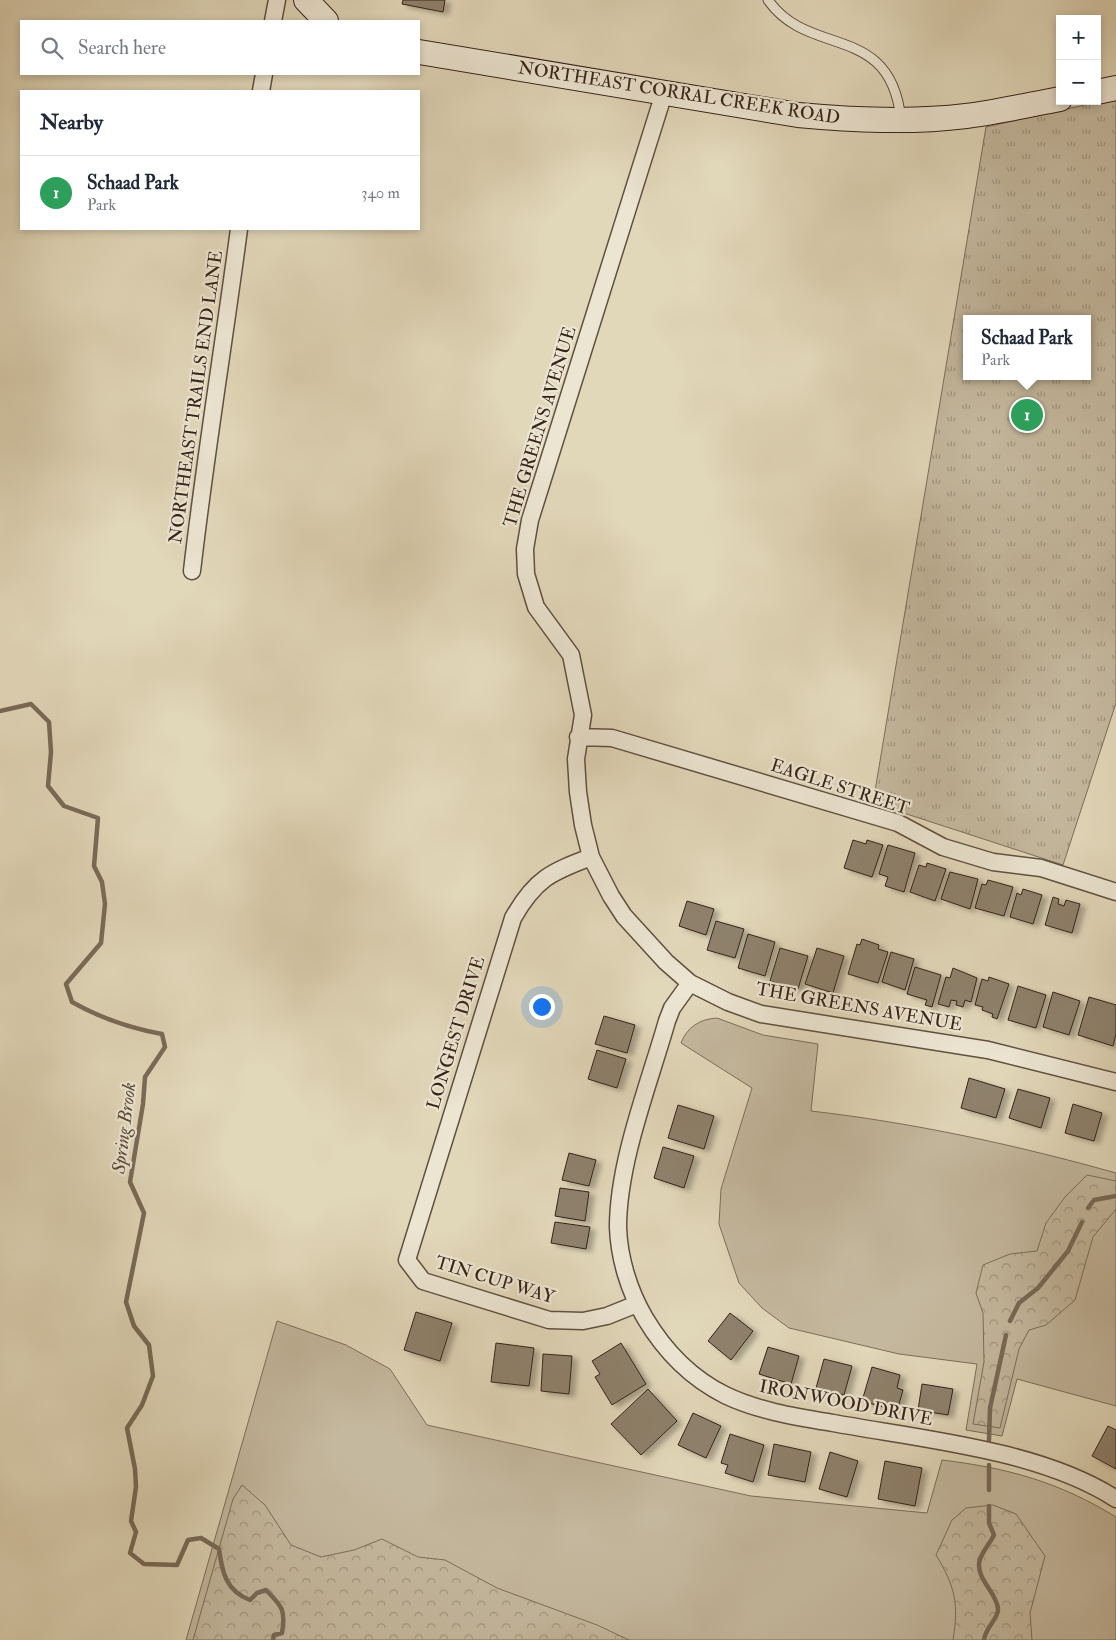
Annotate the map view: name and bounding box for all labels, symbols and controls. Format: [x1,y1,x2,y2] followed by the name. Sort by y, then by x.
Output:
[1056,15,1101,105] map controls
[1056,15,1101,60] button: +
[20,20,420,75] search box
[38,34,66,62] icon: search
[78,36,166,60] text: Search here
[516,56,842,130] street label: NORTHEAST CORRAL CREEK ROAD
[1056,60,1101,105] button: −
[40,109,103,136] text: Nearby
[87,171,179,195] text: Schaad Park
[53,183,59,203] text: 1
[361,183,400,203] text: 340 m
[87,195,116,215] text: Park
[164,249,228,545] street label: NORTHEAST TRAILS END LANE
[963,315,1091,380] popup
[498,324,582,530] street label: THE GREENS AVENUE
[981,326,1073,350] text: Schaad Park
[981,350,1010,370] text: Park
[1011,396,1043,434] pin: 1
[768,754,913,820] street label: EAGLE STREET
[422,954,490,1112] street label: LONGEST DRIVE
[754,978,964,1036] street label: THE GREENS AVENUE
[529,994,555,1020] your location
[106,1081,142,1176] water label: Spring Brook
[433,1251,558,1309] street label: TIN CUP WAY
[757,1375,935,1431] street label: IRONWOOD DRIVE

